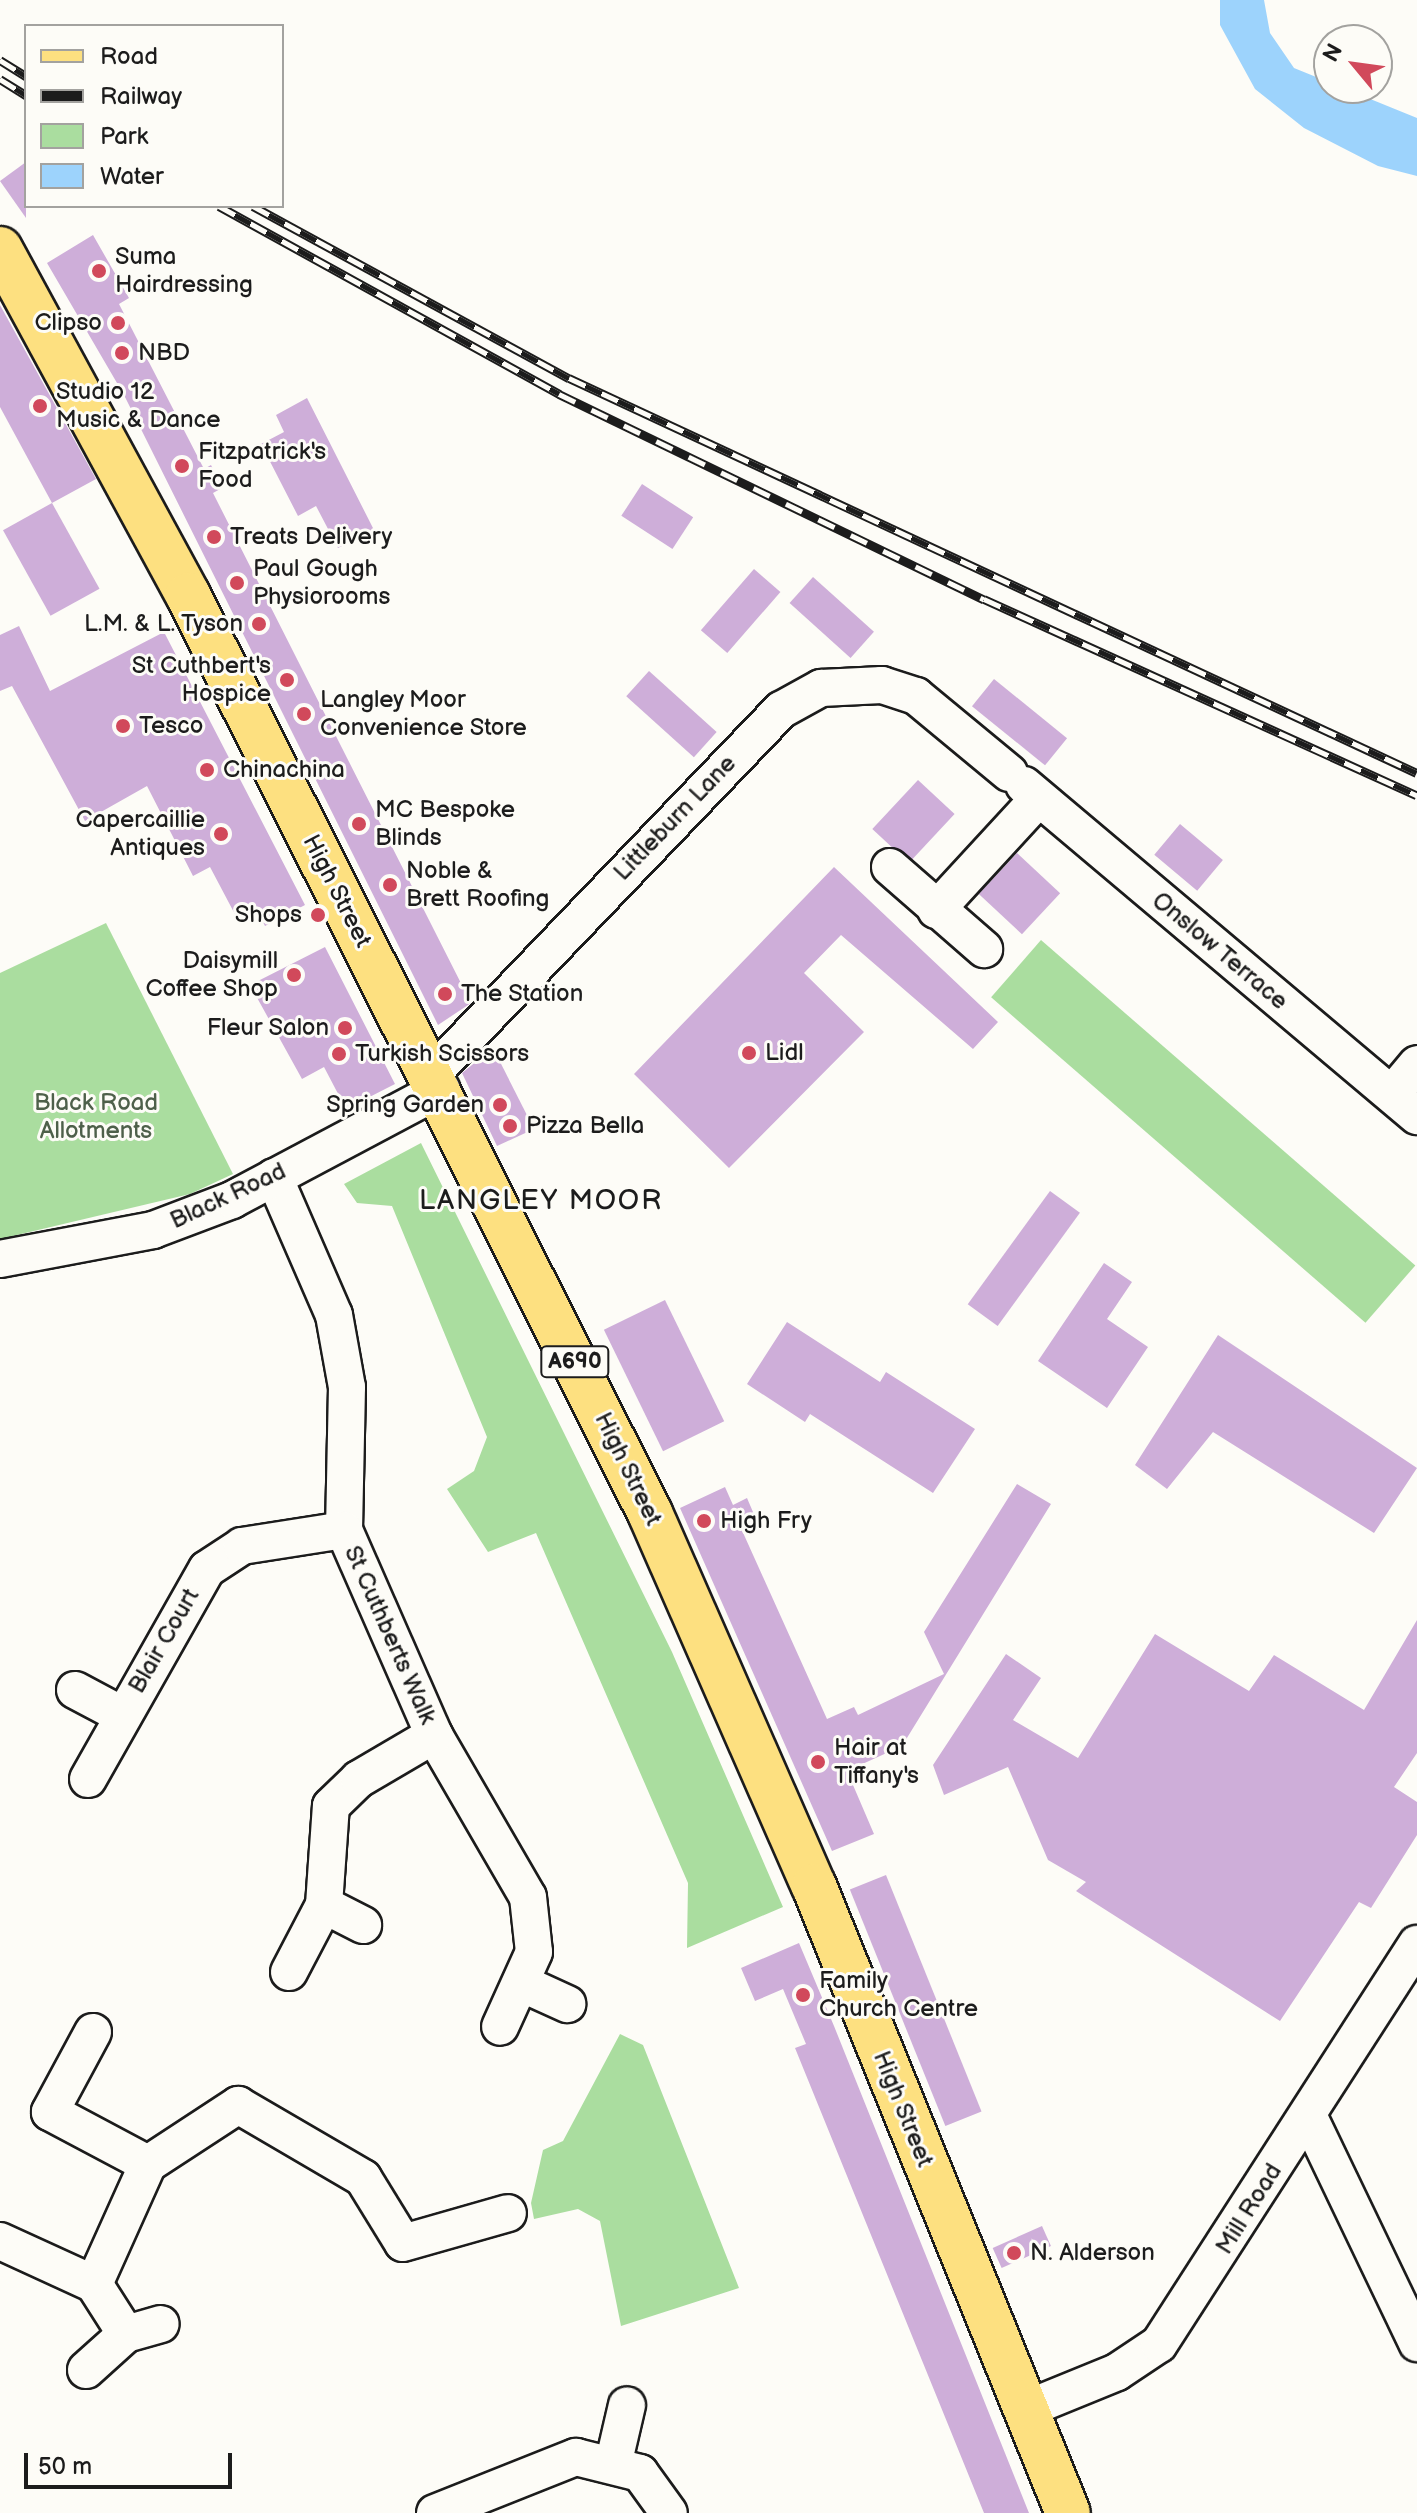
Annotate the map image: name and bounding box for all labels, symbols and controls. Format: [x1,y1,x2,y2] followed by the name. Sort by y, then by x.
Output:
[24,24,284,208] legend
[1313,24,1393,104] north arrow
[1318,39,1349,67] text: N
[100,42,158,71] text: Road
[100,82,182,111] text: Railway
[100,122,148,151] text: Park
[100,162,164,191] text: Water
[115,243,253,299] place label: Suma Hairdressing
[90,262,108,280] marker: Suma Hairdressing
[35,309,102,337] place label: Clipso
[109,314,127,332] marker: Clipso
[138,339,190,367] place label: NBD
[113,344,131,362] marker: NBD
[56,378,220,434] place label: Studio 12 Music & Dance
[31,397,49,415] marker: Studio 12 Music & Dance
[198,438,326,494] place label: Fitzpatrick's Food
[173,457,191,475] marker: Fitzpatrick's Food
[230,523,392,551] place label: Treats Delivery
[205,528,223,546] marker: Treats Delivery
[253,555,390,611] place label: Paul Gough Physiorooms
[228,574,246,592] marker: Paul Gough Physiorooms
[83,610,243,638] place label: L.M. & L. Tyson
[250,615,268,633] marker: L.M. & L. Tyson
[132,652,271,708] place label: St Cuthbert's Hospice
[278,671,296,689] marker: St Cuthbert's Hospice
[320,686,527,742] place label: Langley Moor Convenience Store
[295,705,313,723] marker: Langley Moor Convenience Store
[139,712,203,740] place label: Tesco
[114,717,132,735] marker: Tesco
[608,749,742,887] street label: Littleburn Lane
[223,756,345,784] place label: Chinachina
[198,761,216,779] marker: Chinachina
[375,796,515,852] place label: MC Bespoke Blinds
[75,806,205,862] place label: Capercaillie Antiques
[350,815,368,833] marker: MC Bespoke Blinds
[212,825,230,843] marker: Capercaillie Antiques
[296,830,378,952] street label: High Street
[406,857,549,913] place label: Noble & Brett Roofing
[381,876,399,894] marker: Noble & Brett Roofing
[1146,886,1294,1016] street label: Onslow Terrace
[235,901,302,929] place label: Shops
[309,906,327,924] marker: Shops
[145,947,278,1003] place label: Daisymill Coffee Shop
[285,966,303,984] marker: Daisymill Coffee Shop
[461,980,584,1008] place label: The Station
[436,985,454,1003] marker: The Station
[206,1014,329,1042] place label: Fleur Salon
[336,1019,354,1037] marker: Fleur Salon
[765,1039,804,1067] place label: Lidl
[355,1040,530,1068] place label: Turkish Scissors
[740,1044,758,1062] marker: Lidl
[330,1045,348,1063] marker: Turkish Scissors
[34,1089,158,1145] park label: Black Road Allotments
[326,1091,484,1119] place label: Spring Garden
[491,1096,509,1114] marker: Spring Garden
[526,1112,644,1140] place label: Pizza Bella
[501,1117,519,1135] marker: Pizza Bella
[166,1157,290,1235] street label: Black Road
[419,1184,663,1218] district label: LANGLEY MOOR
[539,1344,611,1380] road number: A690
[588,1408,668,1530] street label: High Street
[720,1507,812,1535] place label: High Fry
[695,1512,713,1530] marker: High Fry
[338,1541,442,1729] street label: St Cuthberts Walk
[123,1584,205,1698] street label: Blair Court
[834,1734,919,1790] place label: Hair at Tiffany's
[809,1753,827,1771] marker: Hair at Tiffany's
[819,1967,978,2023] place label: Family Church Centre
[794,1986,812,2004] marker: Family Church Centre
[867,2047,939,2171] street label: High Street
[1210,2158,1288,2260] street label: Mill Road
[1030,2239,1155,2267] place label: N. Alderson
[1005,2244,1023,2262] marker: N. Alderson
[28,2437,236,2487] scale bar
[38,2452,92,2481] text: 50 m

